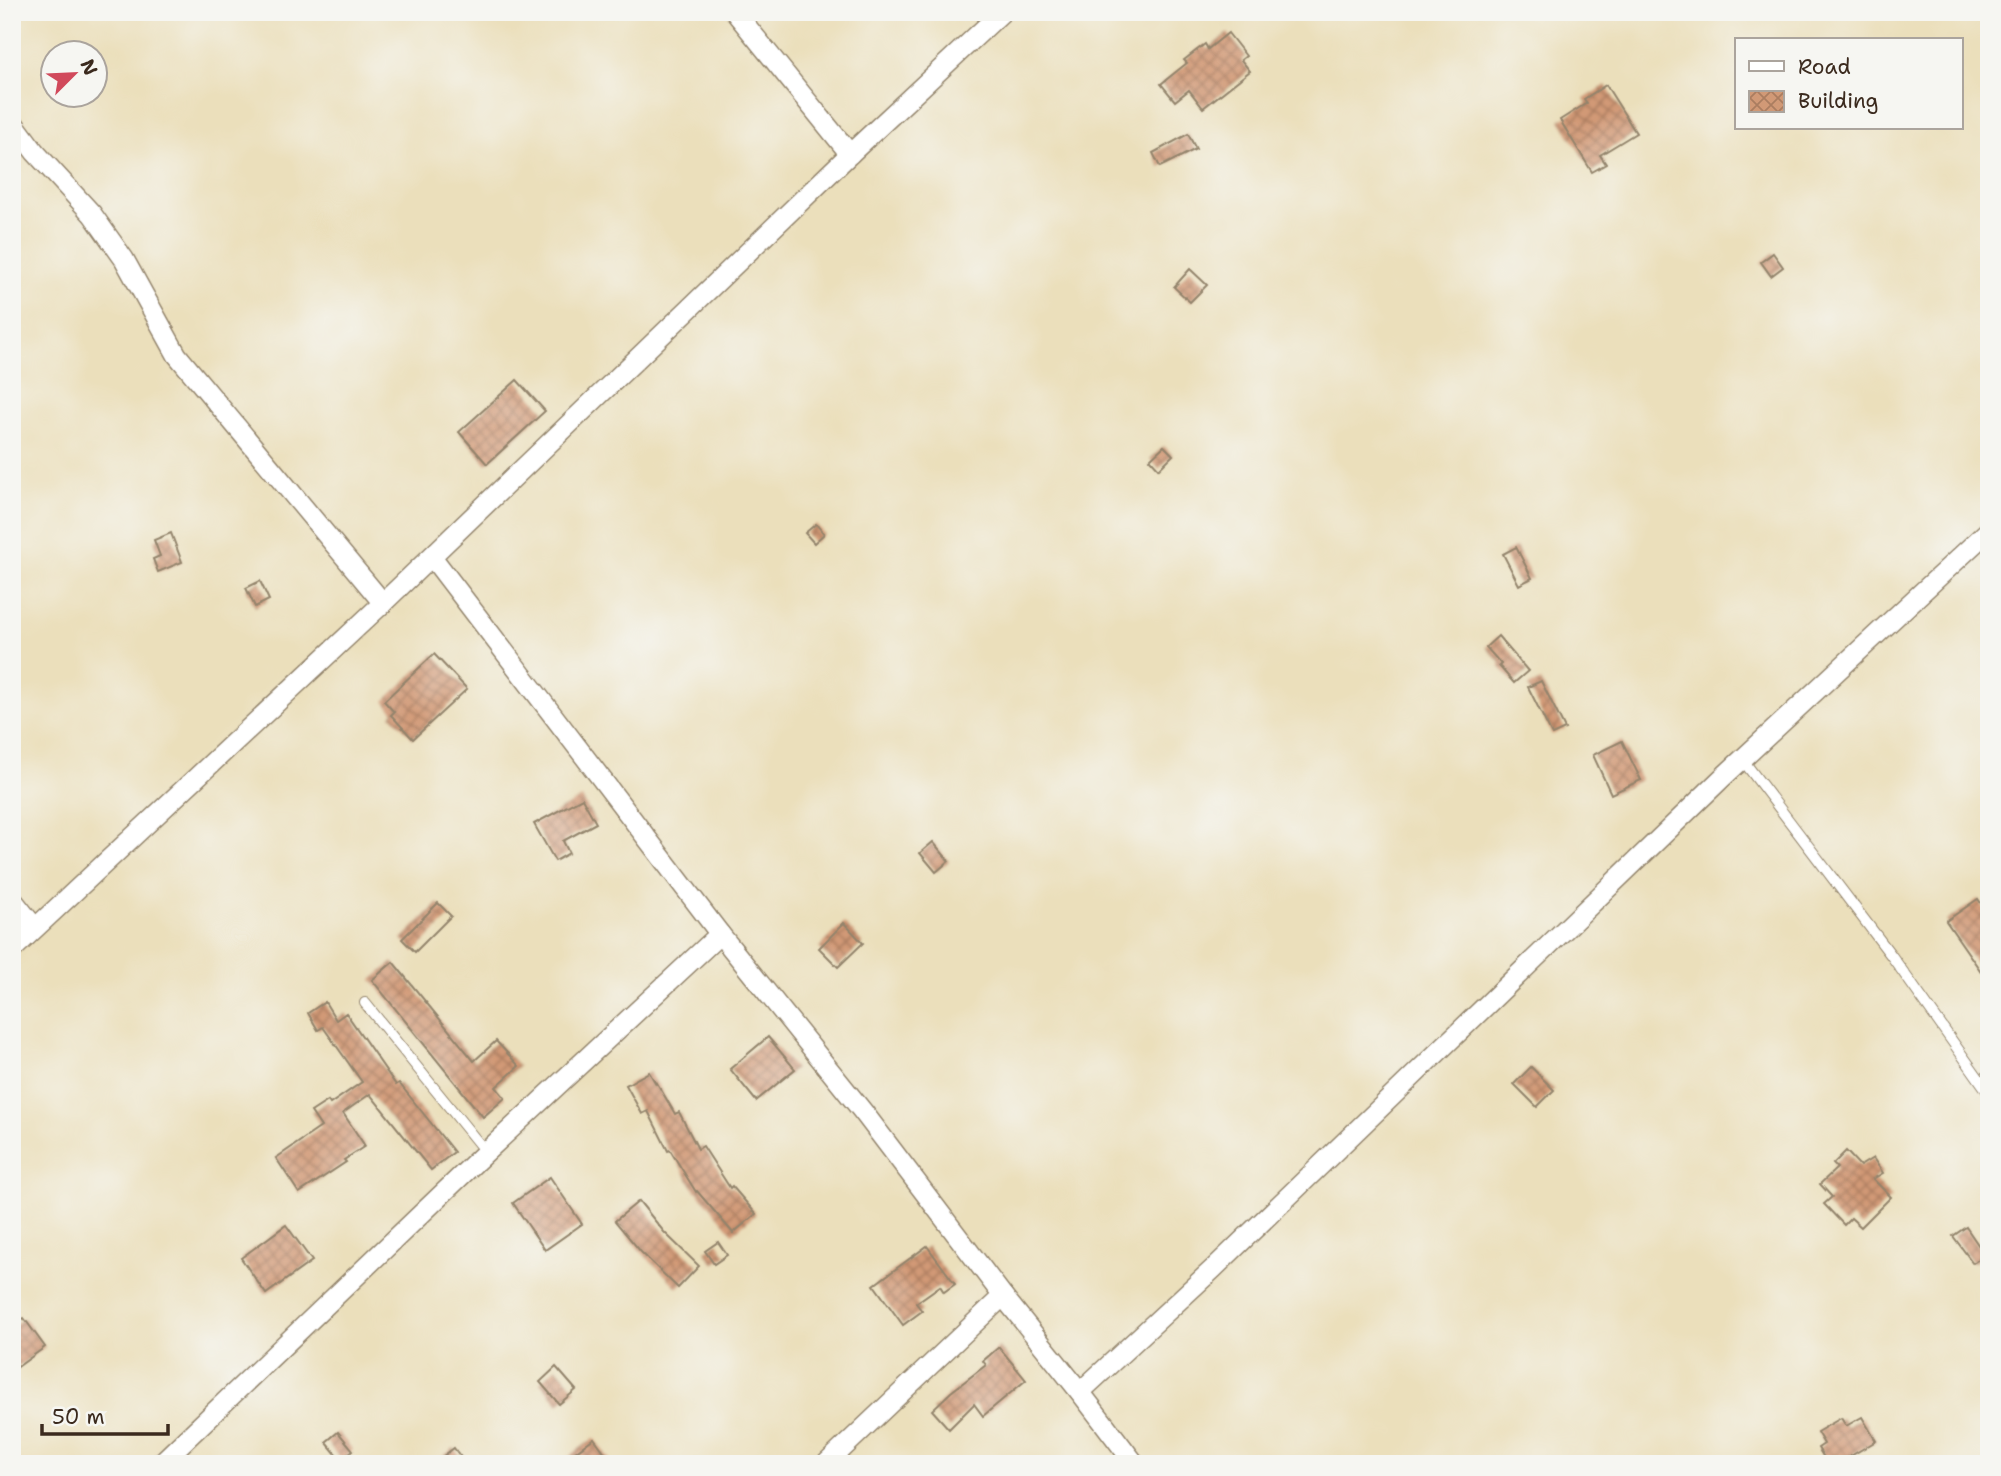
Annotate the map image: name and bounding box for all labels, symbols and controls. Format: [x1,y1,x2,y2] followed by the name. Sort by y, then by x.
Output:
[38,38,108,108] north arrow
[1735,38,1962,130] legend
[1798,53,1851,81] text: Road
[75,55,104,79] text: N
[1798,87,1878,115] text: Building
[42,1392,168,1436] scale bar
[52,1403,105,1431] text: 50 m

